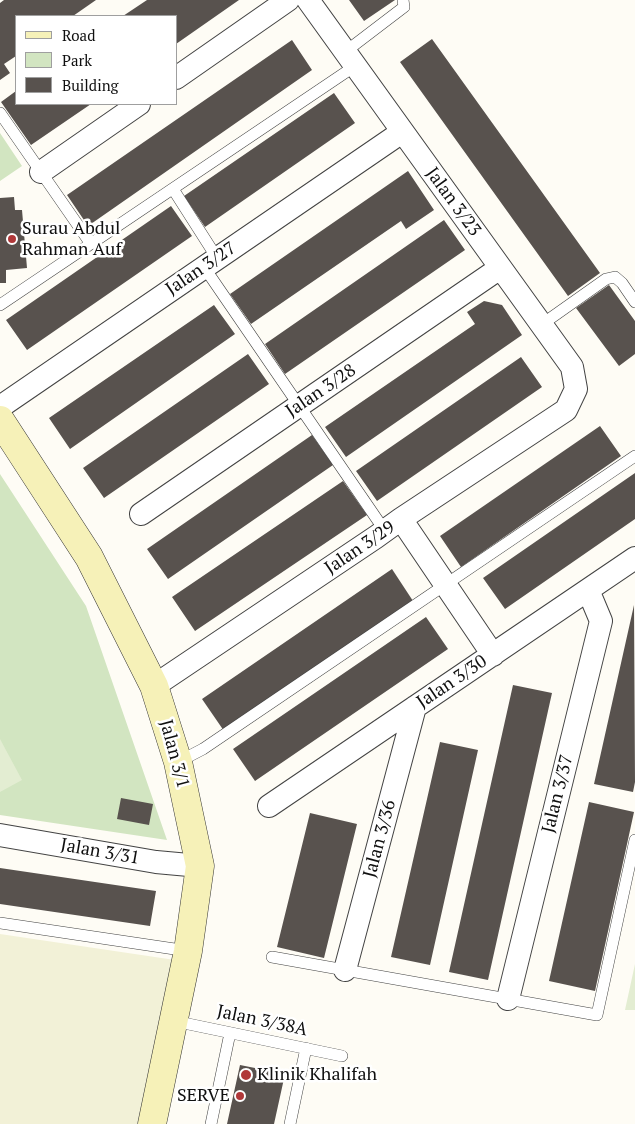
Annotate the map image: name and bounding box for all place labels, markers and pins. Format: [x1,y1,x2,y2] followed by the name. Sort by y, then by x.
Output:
[22,218,122,260] place label: Surau Abdul Rahman Auf
[6,233,18,245] marker: Surau Abdul Rahman Auf
[257,1064,377,1086] place label: Klinik Khalifah
[239,1068,253,1082] marker: Klinik Khalifah
[177,1085,230,1107] place label: SERVE
[234,1090,246,1102] marker: SERVE

